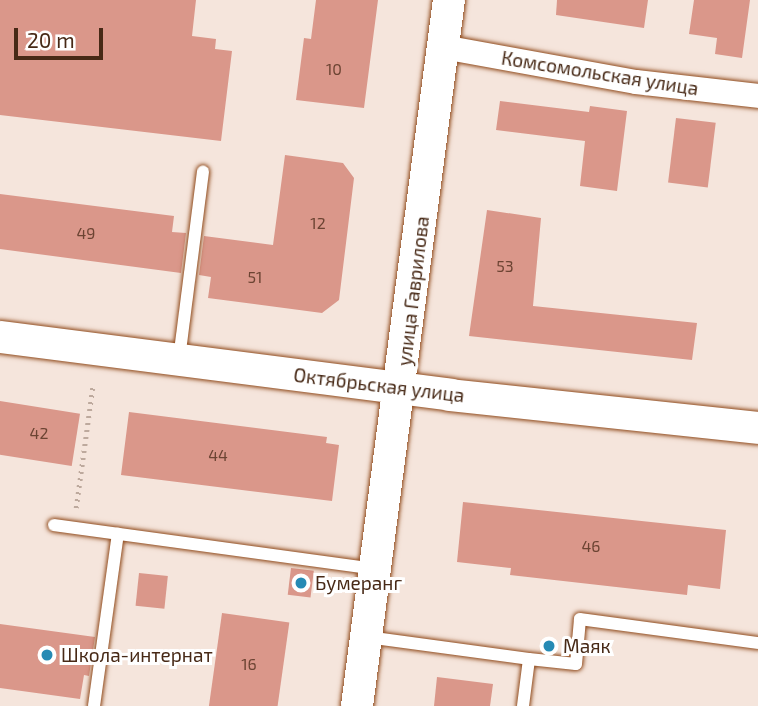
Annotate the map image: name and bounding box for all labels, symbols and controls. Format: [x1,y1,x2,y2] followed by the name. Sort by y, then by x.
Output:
[18,14,107,58] scale bar
[27,27,75,52] text: 20 m
[500,46,700,100] street label: Комсомольская улица
[326,59,342,79] house number: 10
[310,213,326,233] house number: 12
[392,215,434,367] street label: улица Гаврилова
[77,223,95,243] house number: 49
[496,256,514,276] house number: 53
[248,267,262,287] house number: 51
[292,363,466,407] street label: Октябрьская улица
[30,423,48,443] house number: 42
[208,445,228,465] house number: 44
[582,536,600,556] house number: 46
[315,572,402,594] place label: Бумеранг
[293,575,309,591] marker: Бумеранг
[563,635,611,657] place label: Маяк
[541,638,557,654] marker: Маяк
[61,644,213,666] place label: Школа-интернат
[39,647,55,663] marker: Школа-интернат
[241,654,257,674] house number: 16

